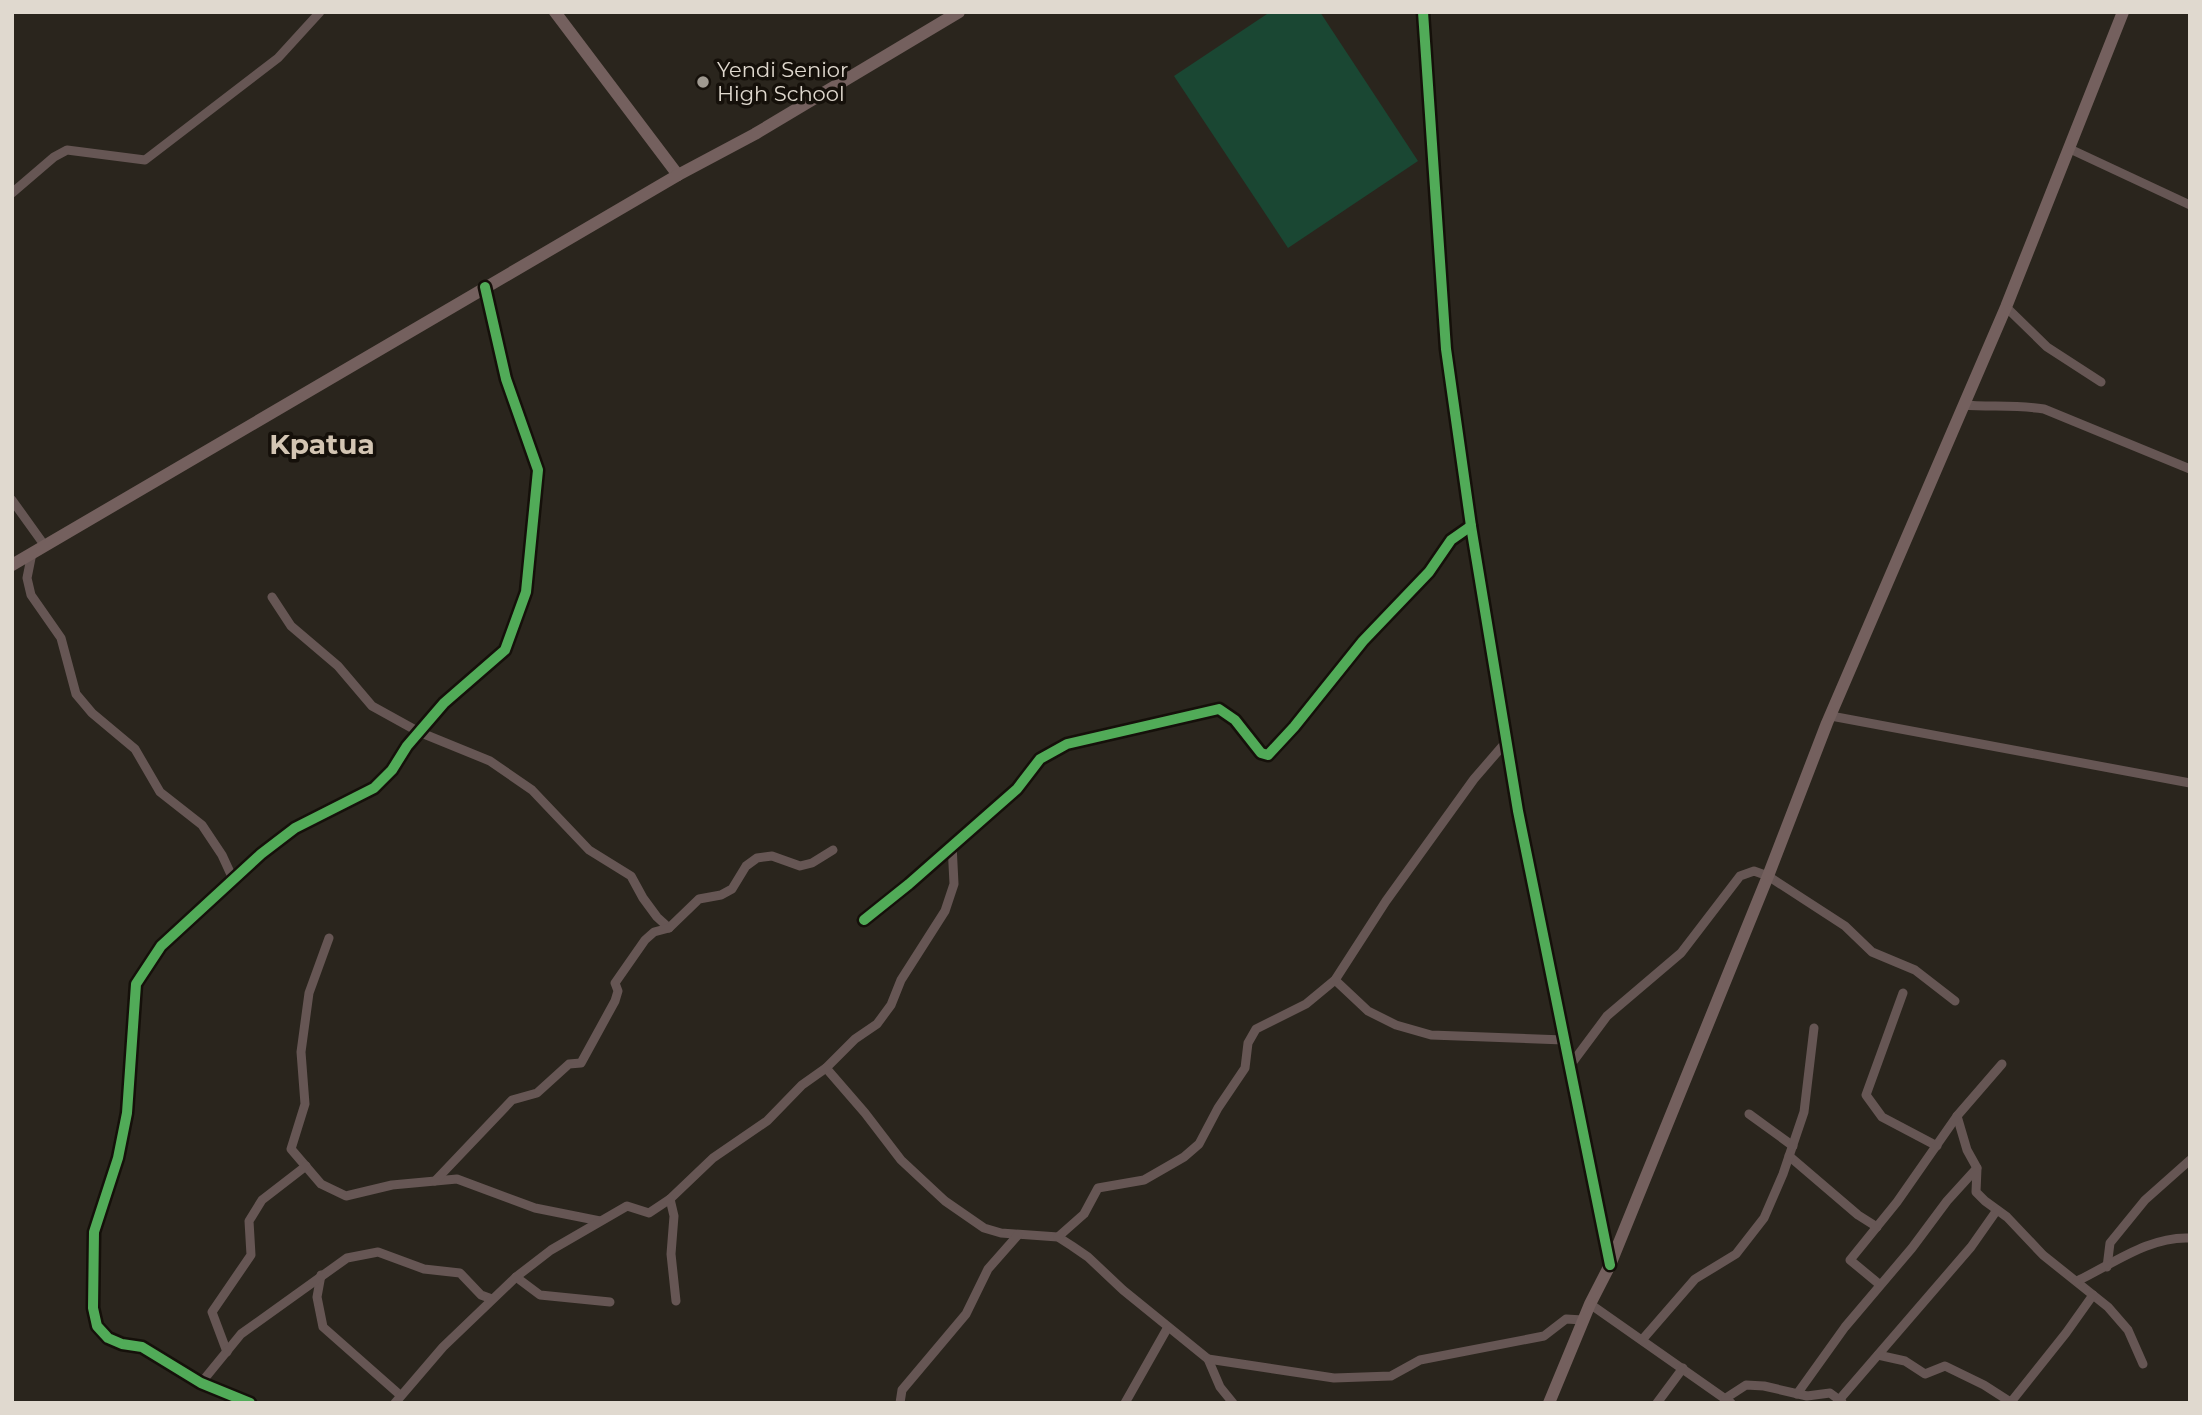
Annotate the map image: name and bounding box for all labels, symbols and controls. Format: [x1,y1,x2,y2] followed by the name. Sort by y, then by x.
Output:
[717,57,848,106] place label: Yendi Senior High School
[695,74,711,90] marker: Yendi Senior High School
[269,427,375,461] district label: Kpatua

